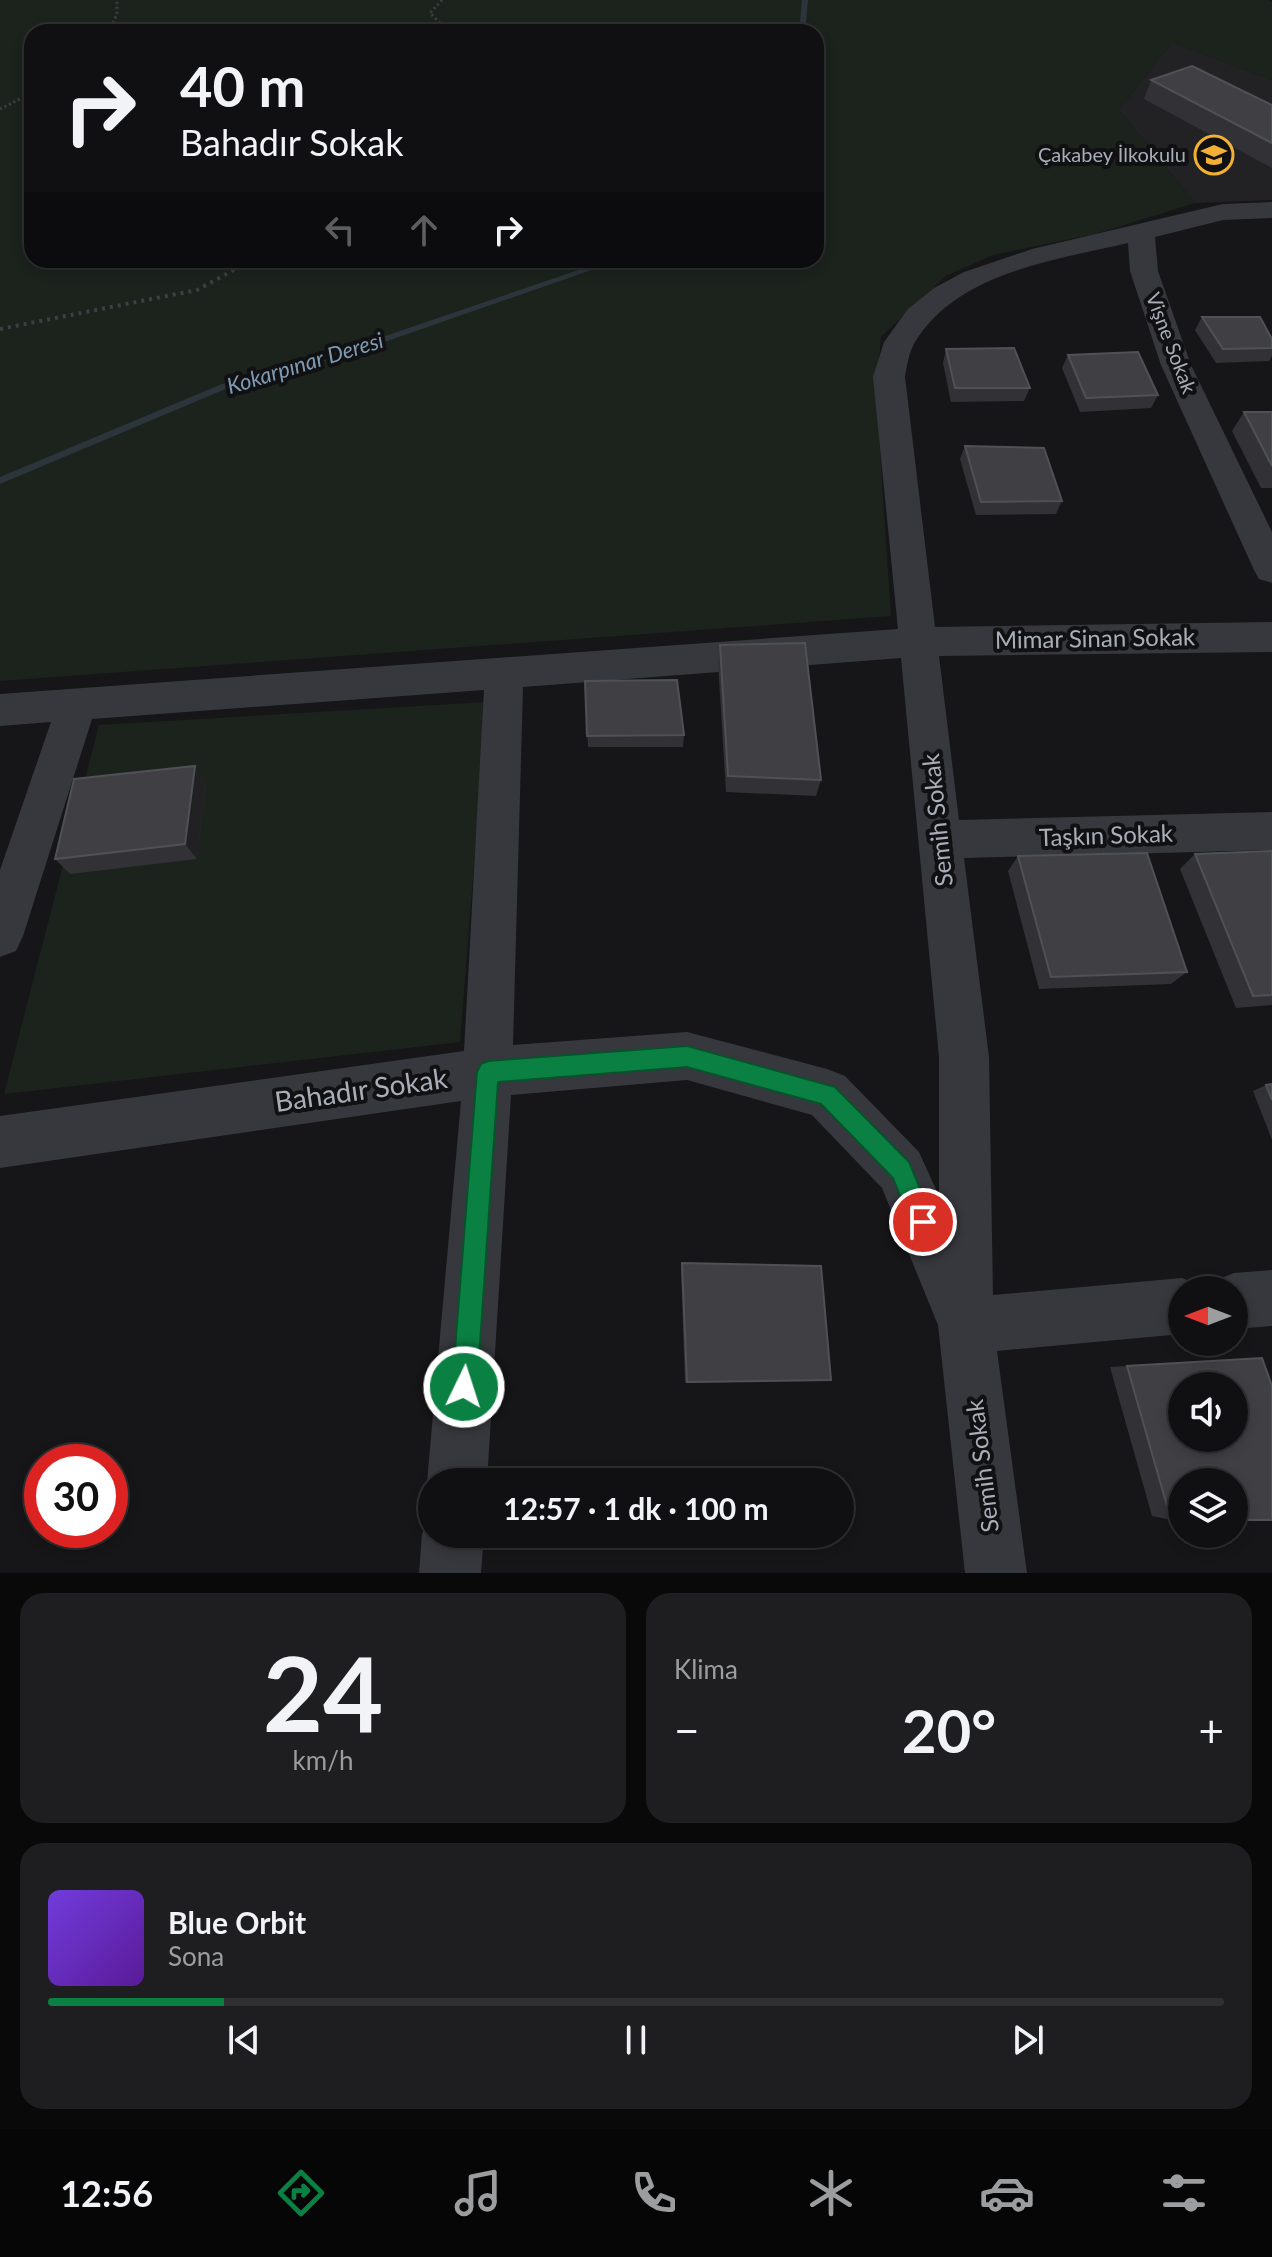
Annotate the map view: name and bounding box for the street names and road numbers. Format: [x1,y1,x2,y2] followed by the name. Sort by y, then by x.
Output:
[1142,289,1202,397] street label: Vişne Sokak
[995,621,1196,654] street label: Mimar Sinan Sokak
[915,751,958,888] street label: Semih Sokak
[1038,818,1174,851] street label: Taşkın Sokak
[272,1060,450,1118] street label: Bahadır Sokak
[959,1397,1004,1534] street label: Semih Sokak

